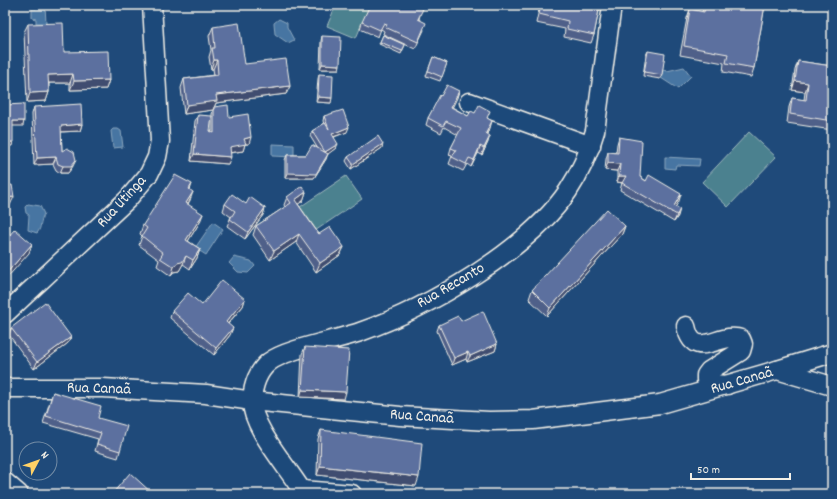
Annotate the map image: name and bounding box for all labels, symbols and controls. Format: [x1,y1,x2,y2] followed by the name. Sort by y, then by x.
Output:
[92,170,153,233] street label: Rua Utinga
[413,257,489,315] street label: Rua Recanto
[708,361,776,401] street label: Rua Canaã
[67,376,131,402] street label: Rua Canaã
[389,403,455,431] street label: Rua Canaã
[18,441,58,481] north arrow
[36,448,52,463] text: N
[691,455,790,481] scale bar
[697,462,720,479] text: 50 m

